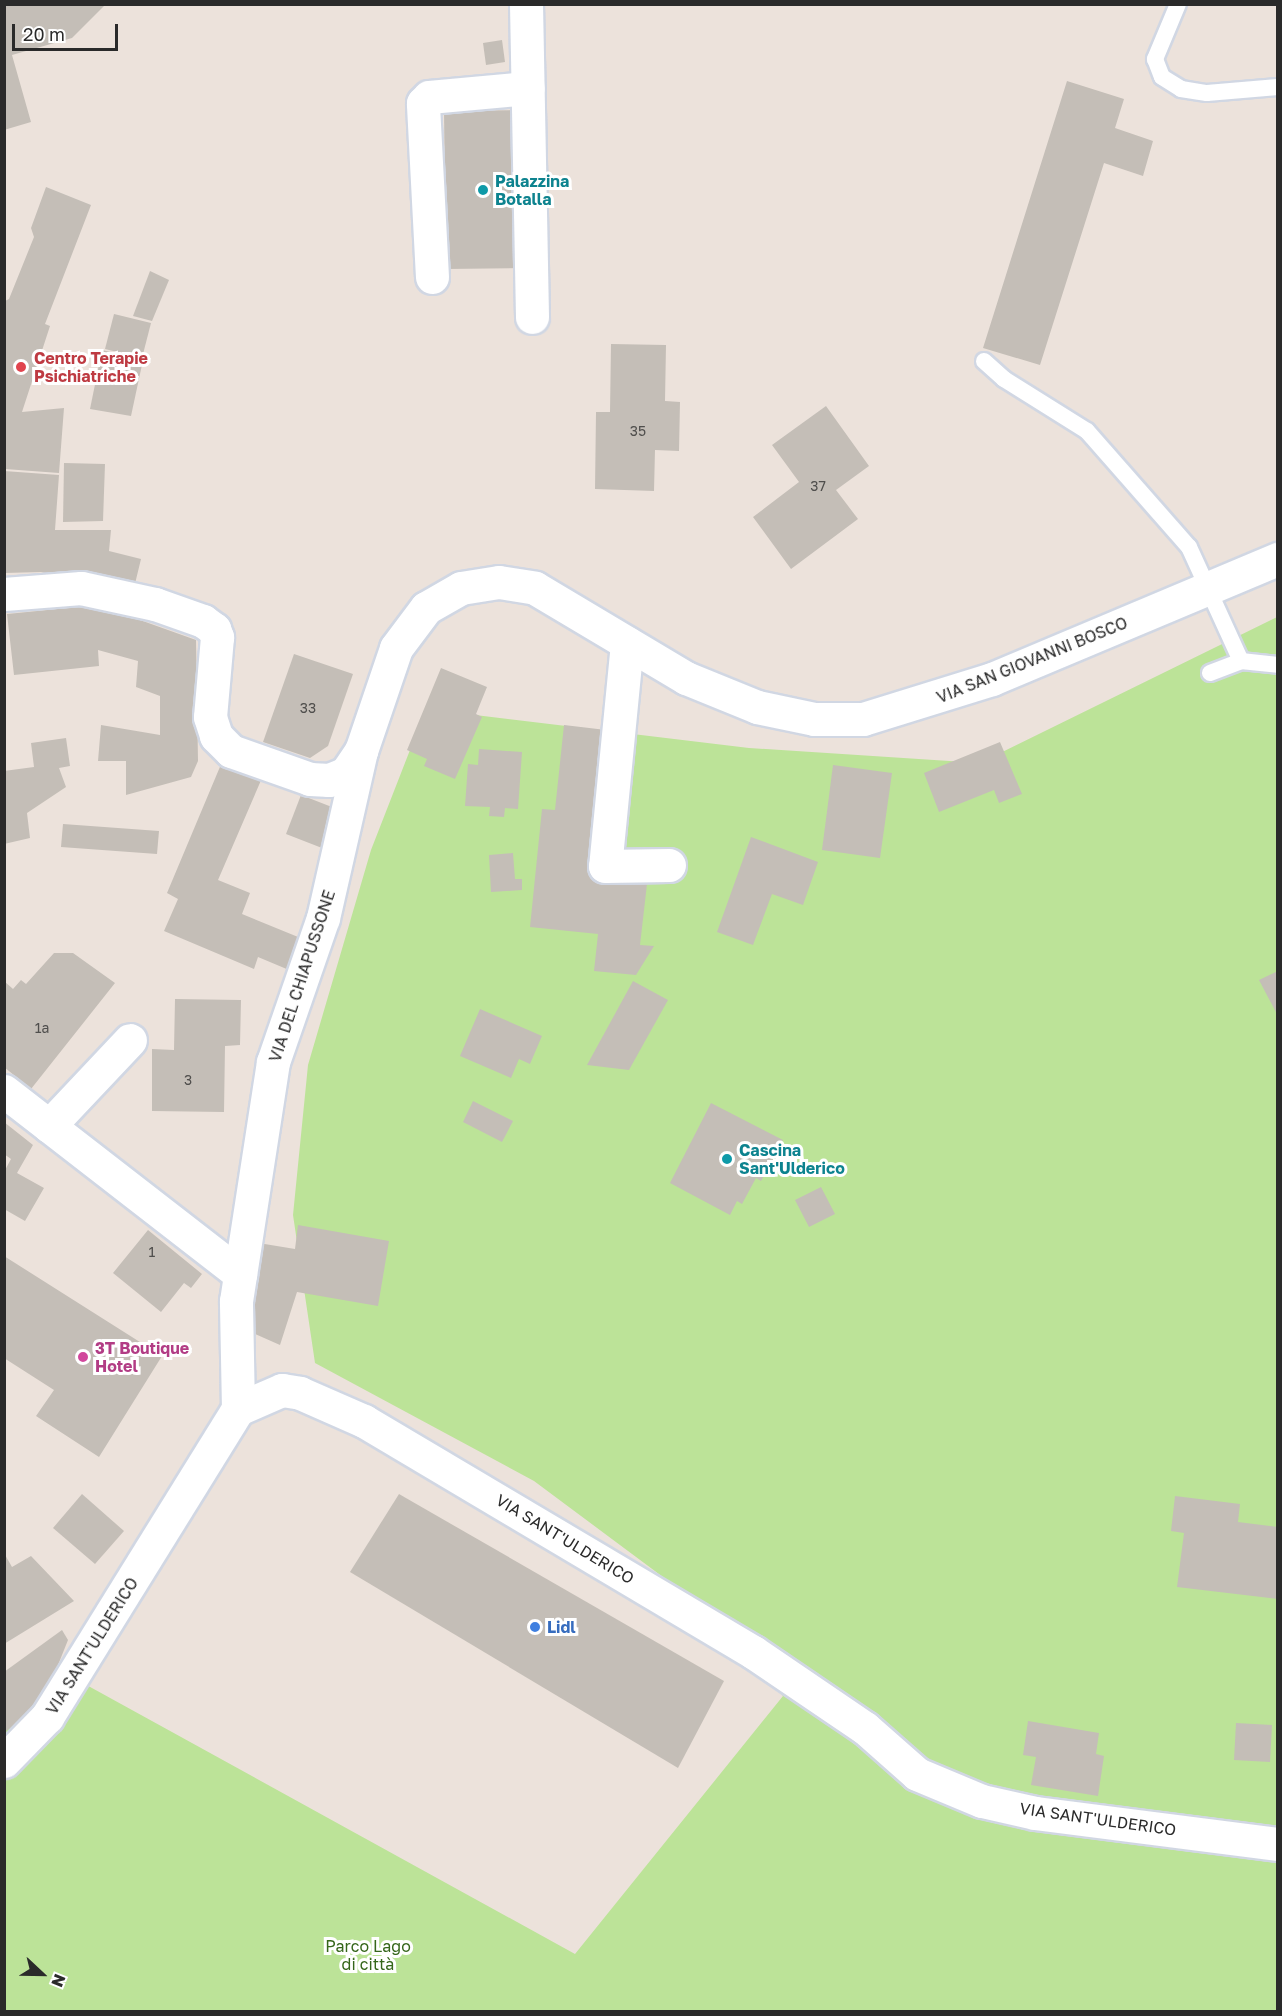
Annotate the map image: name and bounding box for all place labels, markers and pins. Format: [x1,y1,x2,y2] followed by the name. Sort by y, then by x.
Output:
[495,171,569,209] place label: Palazzina Botalla
[476,183,490,197] marker: Palazzina Botalla
[34,348,148,386] place label: Centro Terapie Psichiatriche
[12,358,30,376] marker: Centro Terapie Psichiatriche
[739,1140,845,1178] place label: Cascina Sant'Ulderico
[720,1152,734,1166] marker: Cascina Sant'Ulderico
[95,1338,189,1376] place label: 3T Boutique Hotel
[76,1350,90,1364] marker: 3T Boutique Hotel
[547,1617,576,1637] place label: Lidl
[528,1620,542,1634] marker: Lidl

